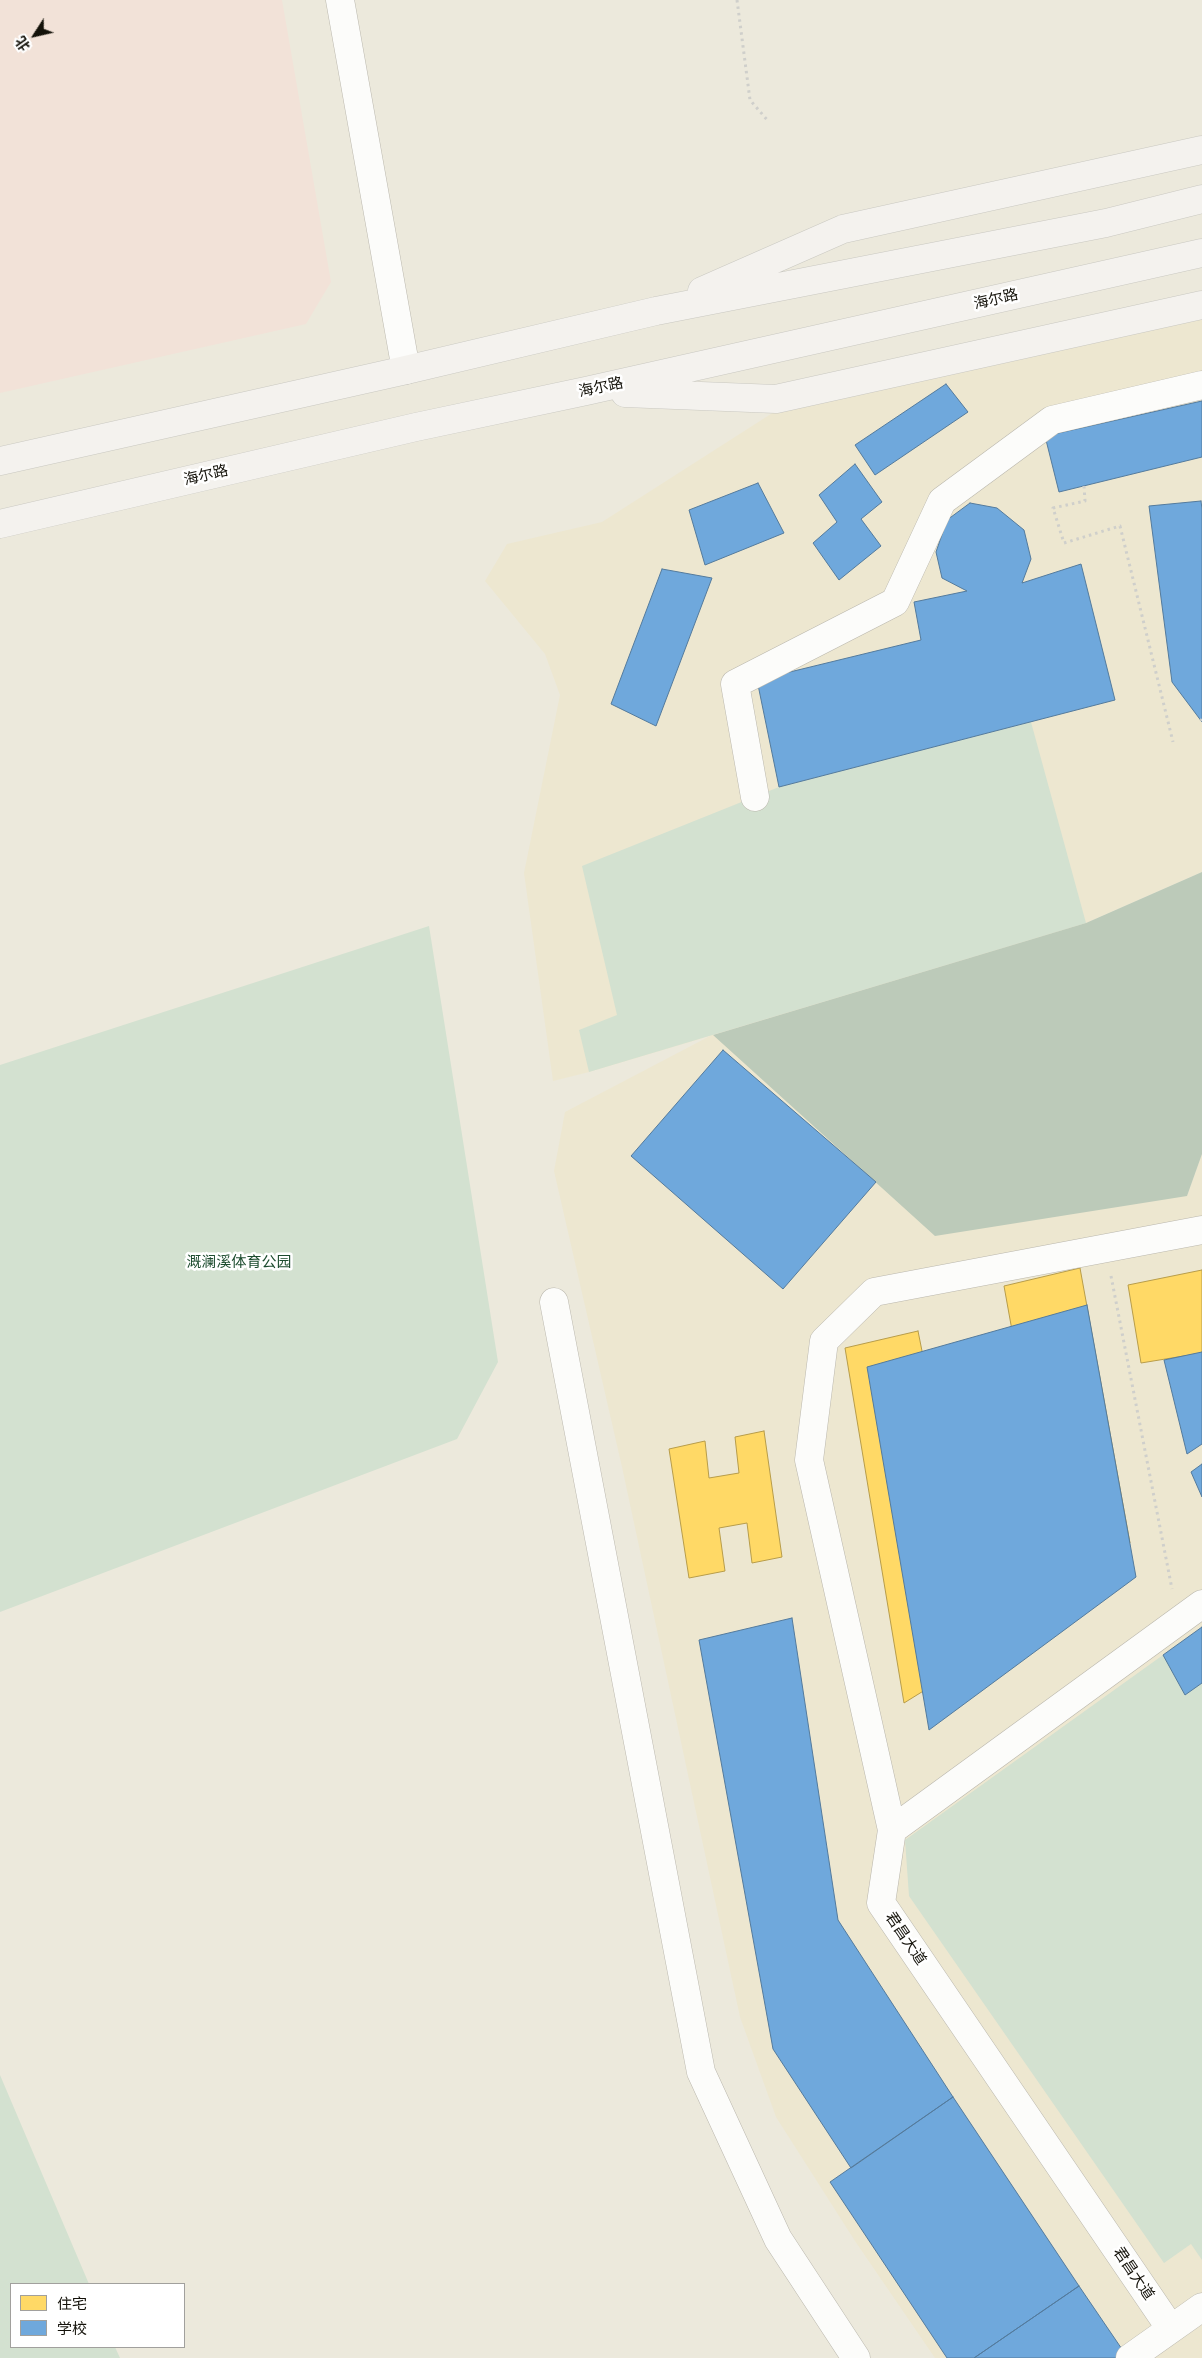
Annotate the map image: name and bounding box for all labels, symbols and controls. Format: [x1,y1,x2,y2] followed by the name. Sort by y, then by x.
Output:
[10,10,60,60] north arrow
[12,33,33,54] text: 北
[972,286,1020,314] street label: 海尔路
[577,375,625,401] street label: 海尔路
[182,462,230,490] street label: 海尔路
[187,1254,291,1272] park label: 溉澜溪体育公园
[881,1909,929,1969] street label: 君昌大道
[1109,2244,1157,2304] street label: 君昌大道
[10,2283,185,2348] legend
[57,2295,87,2313] text: 住宅
[57,2320,87,2338] text: 学校

